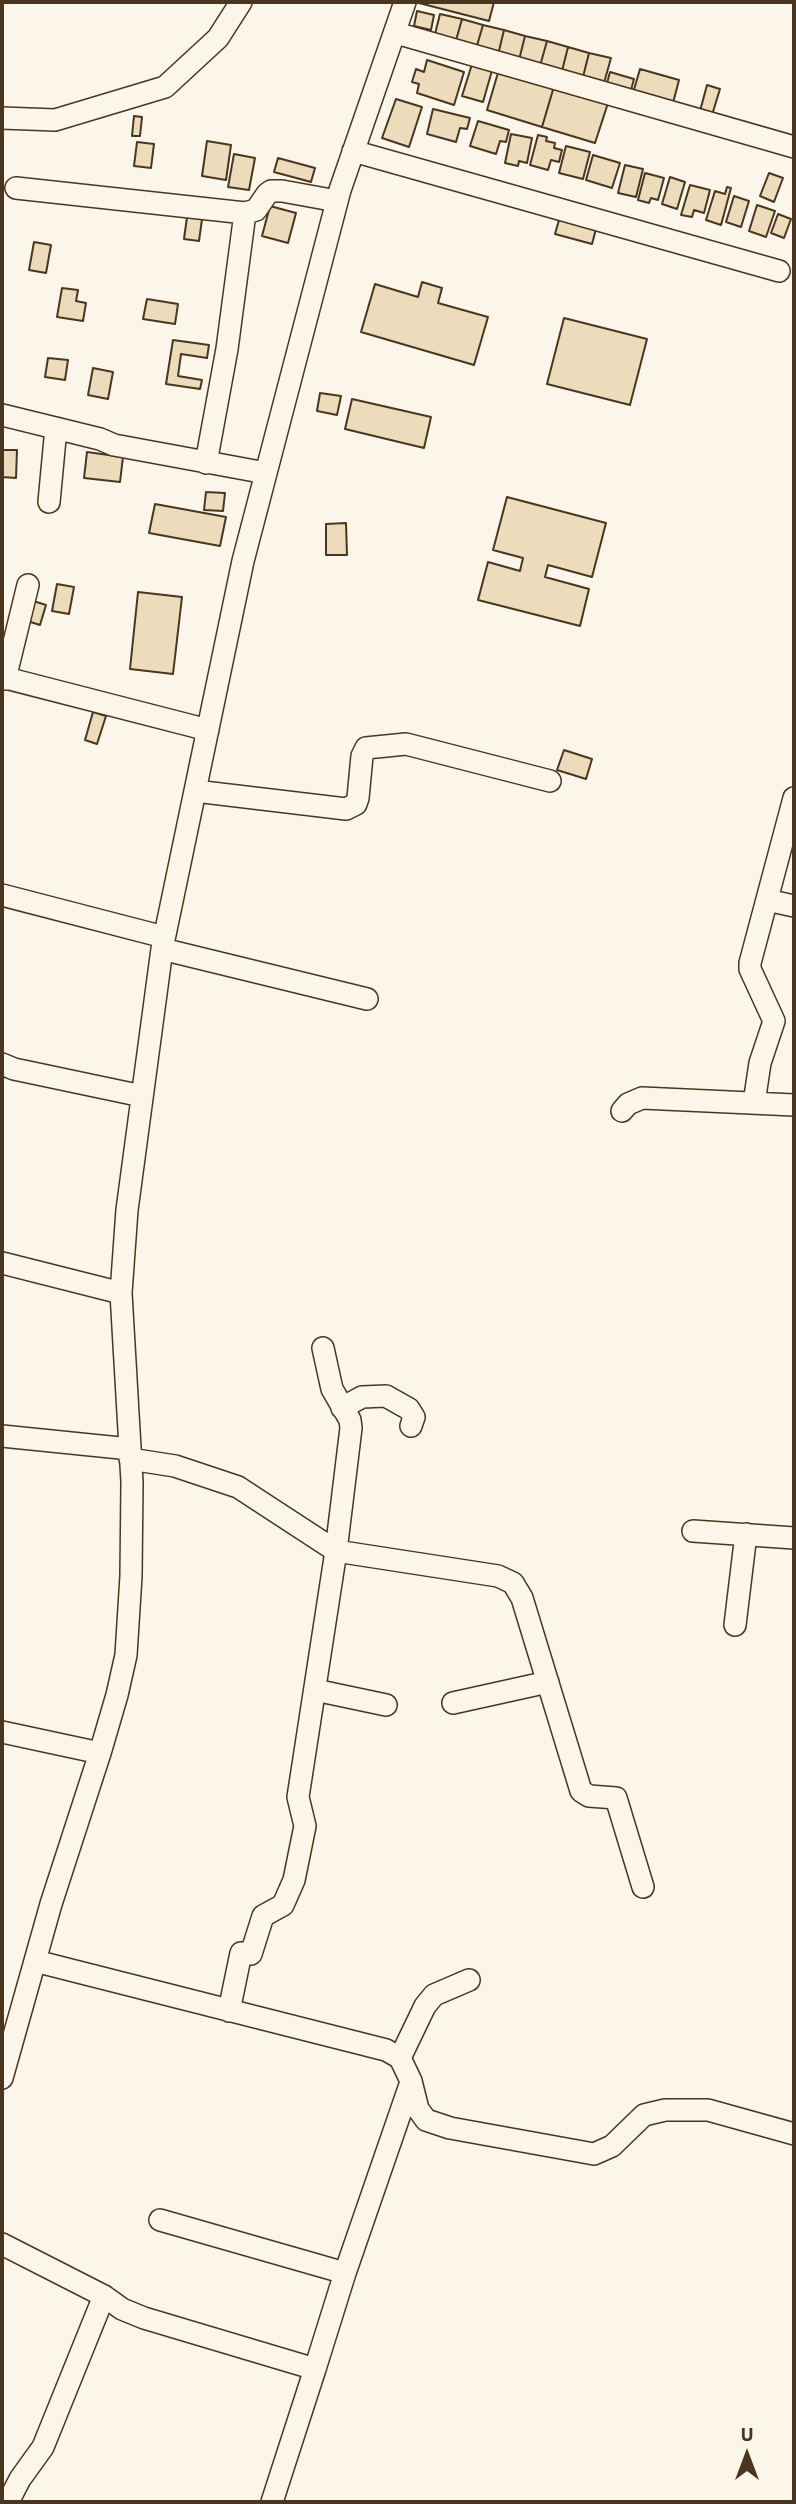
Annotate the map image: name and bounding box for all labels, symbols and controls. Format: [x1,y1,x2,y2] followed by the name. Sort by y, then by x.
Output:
[712,2420,782,2490] north arrow
[740,2422,754,2446] text: U

